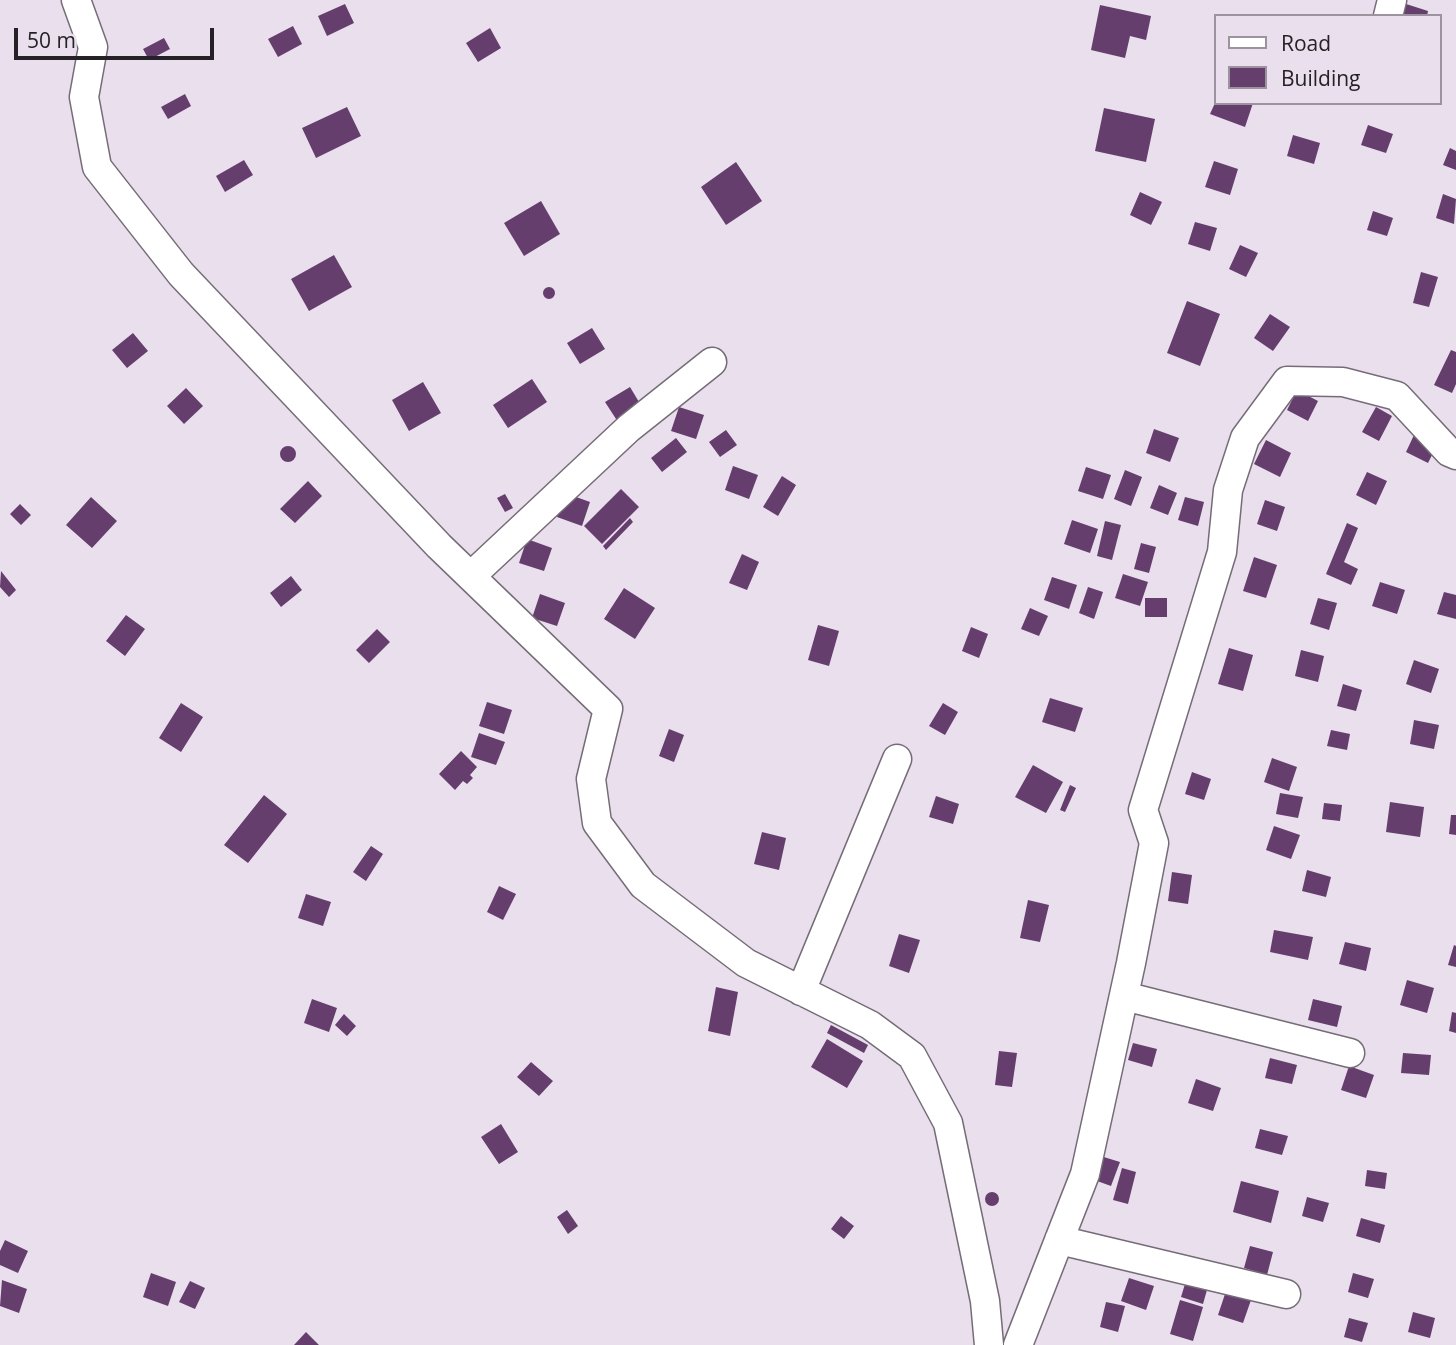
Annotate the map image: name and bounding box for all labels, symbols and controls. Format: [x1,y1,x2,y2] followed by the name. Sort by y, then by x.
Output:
[18,14,217,58] scale bar
[1214,14,1442,105] legend
[27,26,76,54] text: 50 m
[1281,29,1331,57] text: Road
[1281,64,1360,92] text: Building

